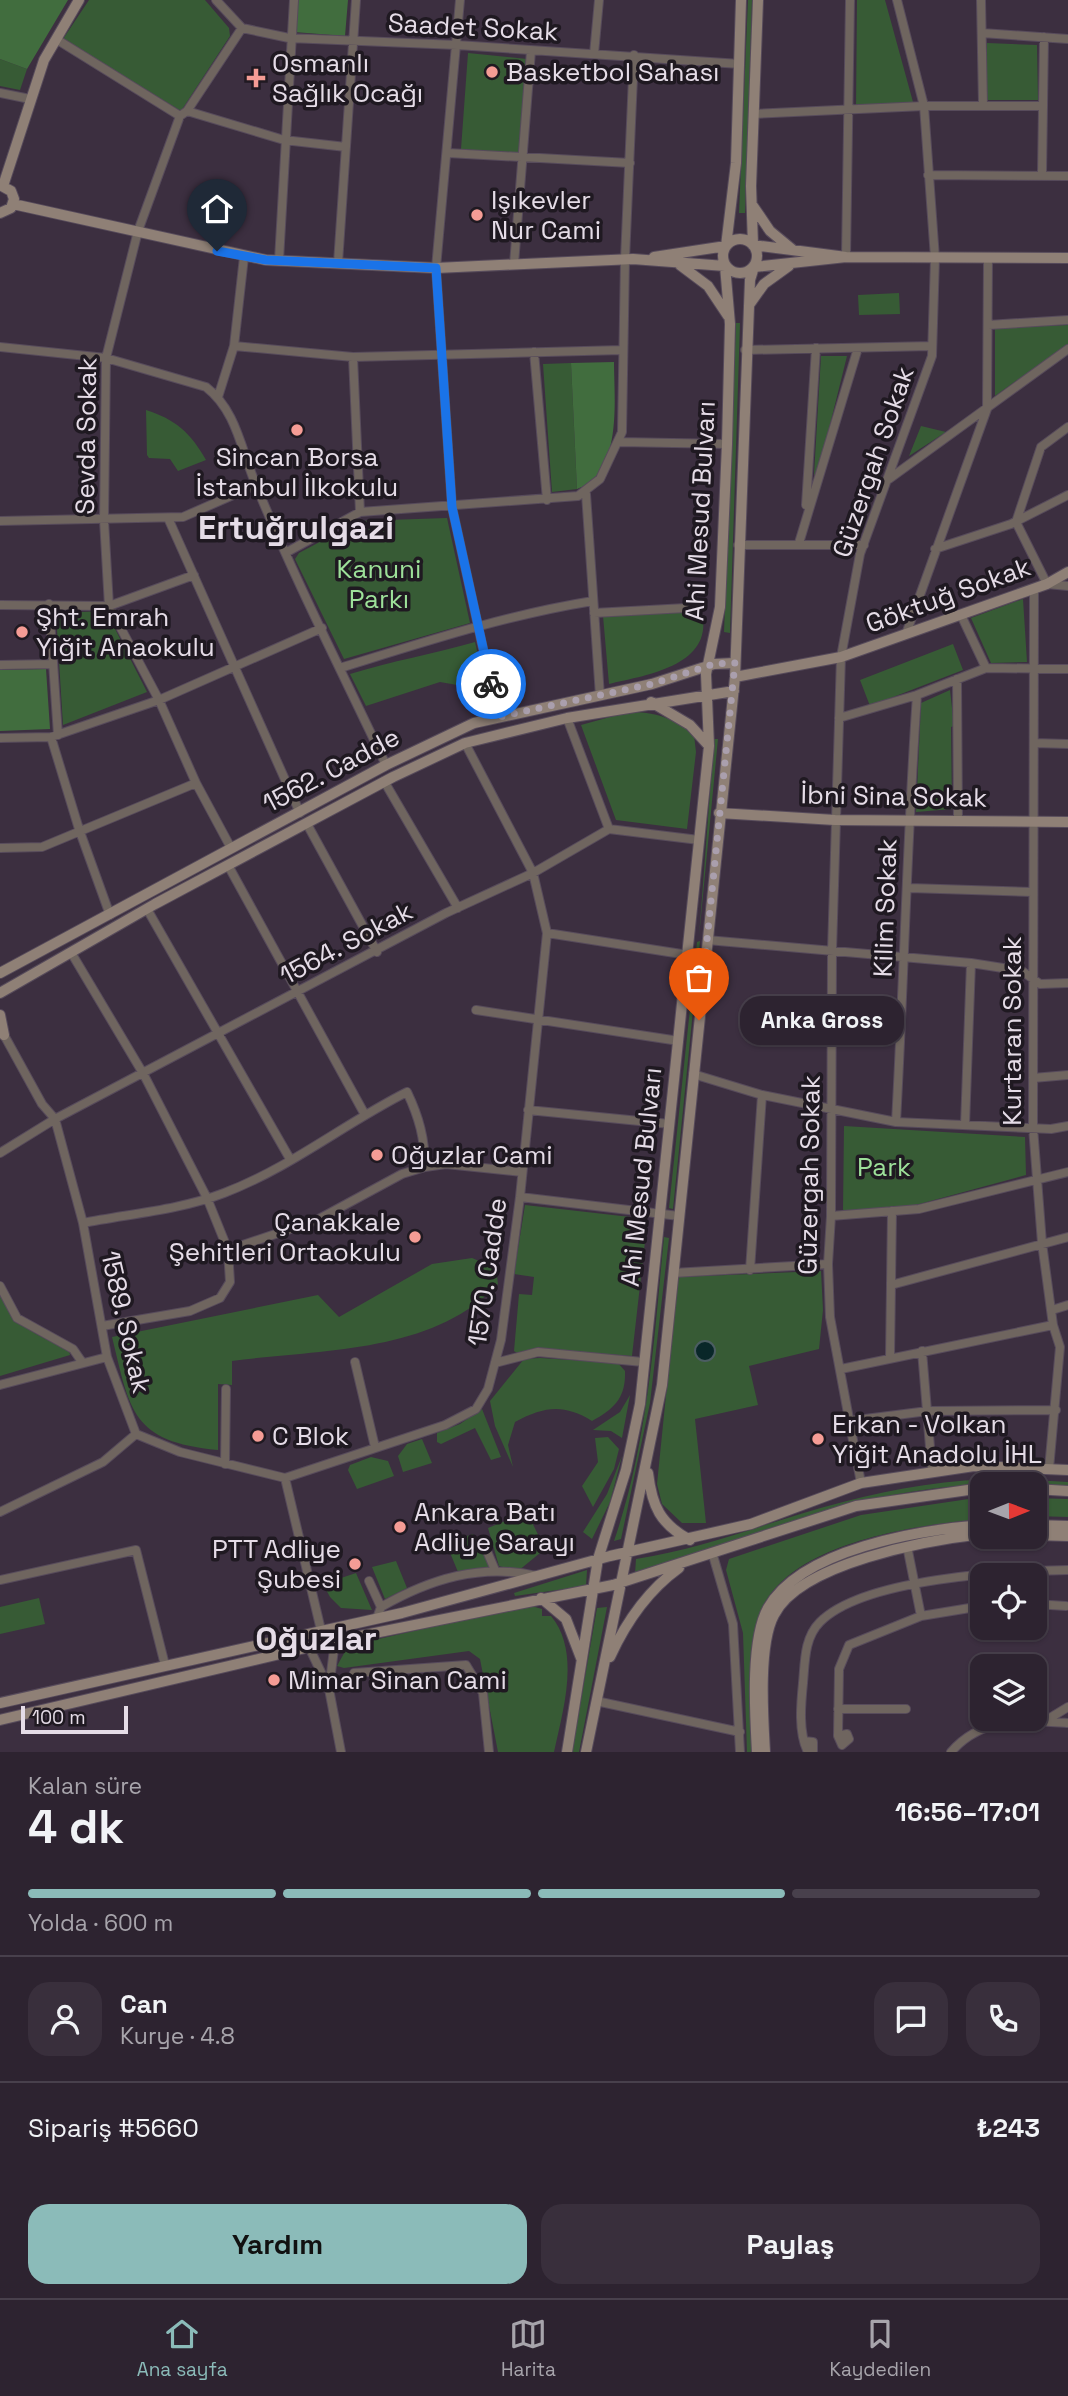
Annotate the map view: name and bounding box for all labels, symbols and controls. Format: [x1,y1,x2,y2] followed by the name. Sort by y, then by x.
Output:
[387,6,559,48] street label: Saadet Sokak
[272,46,423,110] place label: Osmanlı Sağlık Ocağı
[506,55,719,89] place label: Basketbol Sahası
[484,64,500,80] marker: Basketbol Sahası
[246,68,266,88] marker: Osmanlı Sağlık Ocağı
[187,179,247,251] pin
[491,183,601,247] place label: Işıkevler Nur Cami
[198,190,236,228] icon: home
[469,207,485,223] marker: Işıkevler Nur Cami
[68,357,104,515] street label: Sevda Sokak
[824,362,922,562] street label: Güzergah Sokak
[677,400,723,622] street label: Ahi Mesud Bulvarı
[289,422,305,438] marker: Sincan Borsa İstanbul İlkokulu
[196,440,398,504] place label: Sincan Borsa İstanbul İlkokulu
[198,507,394,549] district label: Ertuğrulgazi
[861,549,1035,641] street label: Göktuğ Sokak
[337,552,421,616] park label: Kanuni Parkı
[36,600,215,664] place label: Şht. Emrah Yiğit Anaokulu
[14,624,30,640] marker: Şht. Emrah Yiğit Anaokulu
[456,649,526,719] courier
[472,665,510,703] icon: bike
[257,720,405,820] street label: 1562. Cadde
[800,777,988,815] street label: İbni Sina Sokak
[866,838,904,978] street label: Kilim Sokak
[274,894,418,992] street label: 1564. Sokak
[995,936,1029,1126] street label: Kurtaran Sokak
[669,948,729,1020] pin
[680,959,718,997] icon: bag
[741,996,906,1044] callout: Anka Gross
[761,1005,883,1035] text: Anka Gross
[613,1066,669,1288] street label: Ahi Mesud Bulvarı
[790,1075,828,1275] street label: Güzergah Sokak
[391,1138,553,1172] place label: Oğuzlar Cami
[369,1147,385,1163] marker: Oğuzlar Cami
[857,1150,911,1184] park label: Park
[460,1196,514,1348] street label: 1570. Cadde
[169,1205,401,1269] place label: Çanakkale Şehitleri Ortaokulu
[407,1229,423,1245] marker: Çanakkale Şehitleri Ortaokulu
[93,1247,159,1397] street label: 1589. Sokak
[832,1407,1042,1471] place label: Erkan - Volkan Yiğit Anadolu İHL
[272,1419,349,1453] place label: C Blok
[250,1428,266,1444] marker: C Blok
[810,1431,826,1447] marker: Erkan - Volkan Yiğit Anadolu İHL
[970,1472,1046,1549] north arrow
[970,1472,1047,1731] map controls
[414,1495,575,1559] place label: Ankara Batı Adliye Sarayı
[392,1519,408,1535] marker: Ankara Batı Adliye Sarayı
[212,1532,341,1596] place label: PTT Adliye Şubesi
[347,1556,363,1572] marker: PTT Adliye Şubesi
[970,1563,1047,1640] button: locate
[255,1618,377,1660] district label: Oğuzlar
[970,1654,1047,1731] button: layers
[288,1663,507,1697] place label: Mimar Sinan Cami
[266,1672,282,1688] marker: Mimar Sinan Cami
[21,1703,128,1735] scale bar
[32,1705,86,1730] text: 100 m
[28,1771,142,1801] text: Kalan süre
[895,1795,1040,1829] text: 16:56–17:01
[28,1798,124,1856] text: 4 dk
[28,1908,173,1938] text: Yolda · 600 m
[28,1982,102,2056] button: person
[874,1982,948,2056] button: chat
[966,1982,1040,2056] button: phone
[120,1987,168,2021] text: Can
[120,2021,235,2051] text: Kurye · 4.8
[28,2111,199,2145] text: Sipariş #5660
[977,2111,1040,2145] text: ₺243
[28,2204,527,2284] button: Yardım
[541,2204,1040,2284] button: Paylaş
[137,2315,228,2382] tab: Ana sayfa
[501,2315,556,2382] tab: Harita
[829,2315,931,2382] tab: Kaydedilen

